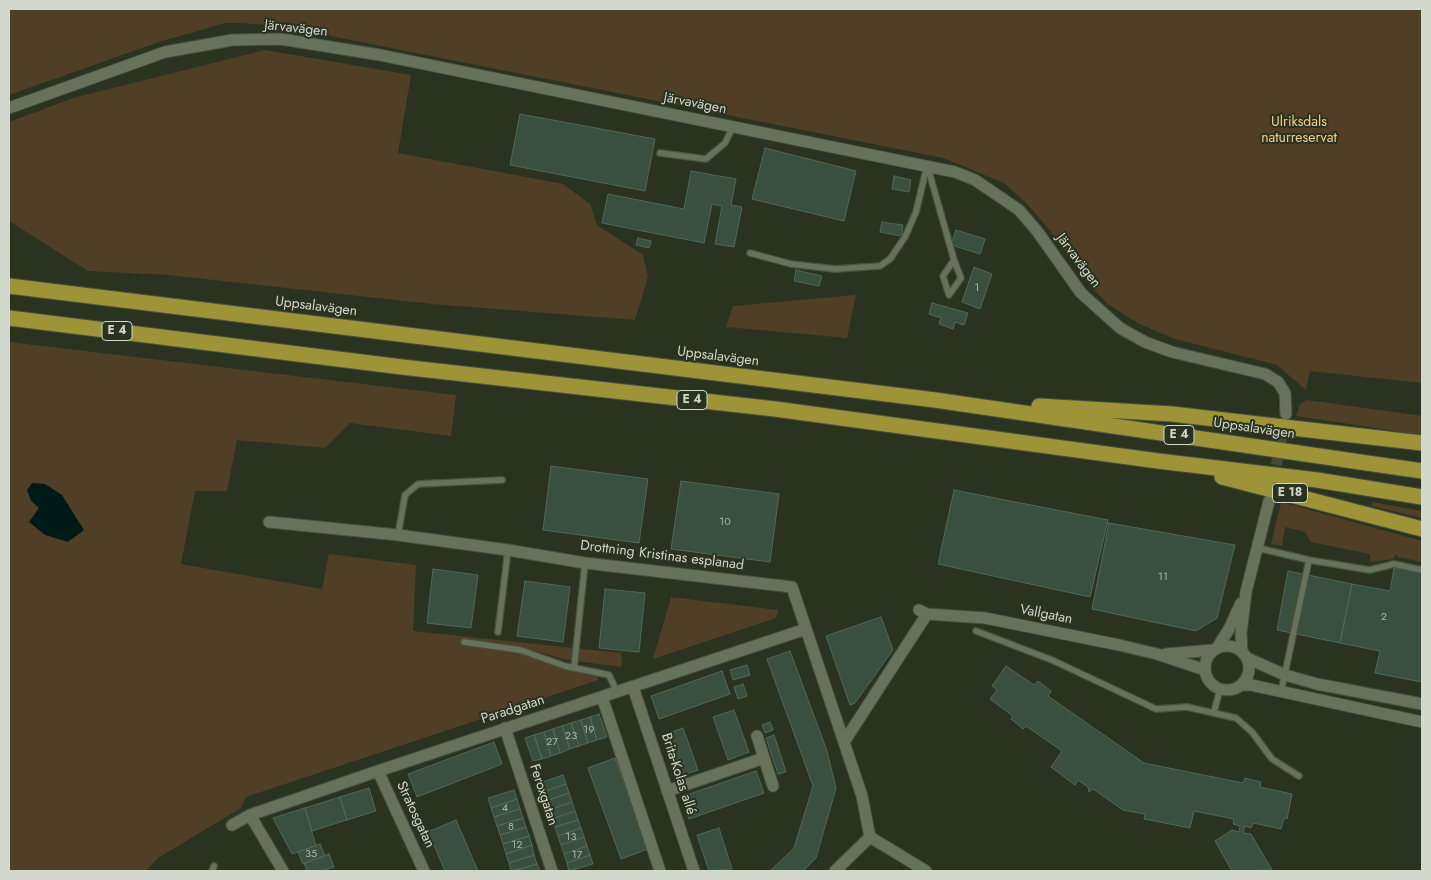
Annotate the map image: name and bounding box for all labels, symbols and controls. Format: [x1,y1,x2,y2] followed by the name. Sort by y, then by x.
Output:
[263,17,329,41] street label: Järvavägen
[662,90,728,118] street label: Järvavägen
[1261,115,1337,148] park label: Ulriksdals naturreservat
[1052,231,1104,291] street label: Järvavägen
[975,281,979,295] house number: 1
[274,294,358,320] street label: Uppsalavägen
[102,322,132,341] road number: E 4
[676,344,760,370] street label: Uppsalavägen
[677,390,707,410] road number: E 4
[1212,415,1296,443] street label: Uppsalavägen
[1164,426,1194,444] road number: E 4
[1272,483,1308,502] road number: E 18
[719,515,731,529] house number: 10
[579,538,745,574] street label: Drottning Kristinas esplanad
[1158,570,1168,584] house number: 11
[1018,602,1074,628] street label: Vallgatan
[1381,610,1387,624] house number: 2
[479,692,547,728] street label: Paradgatan
[583,723,595,737] house number: 19
[565,729,577,743] house number: 23
[657,731,699,817] street label: Brita-Kolas allé
[546,735,558,749] house number: 27
[525,762,561,828] street label: Feroxgatan
[392,779,438,851] street label: Stratosgatan
[502,801,508,815] house number: 4
[508,820,514,834] house number: 8
[566,830,576,844] house number: 13
[511,838,523,852] house number: 12
[305,847,317,861] house number: 35
[572,848,582,862] house number: 17

